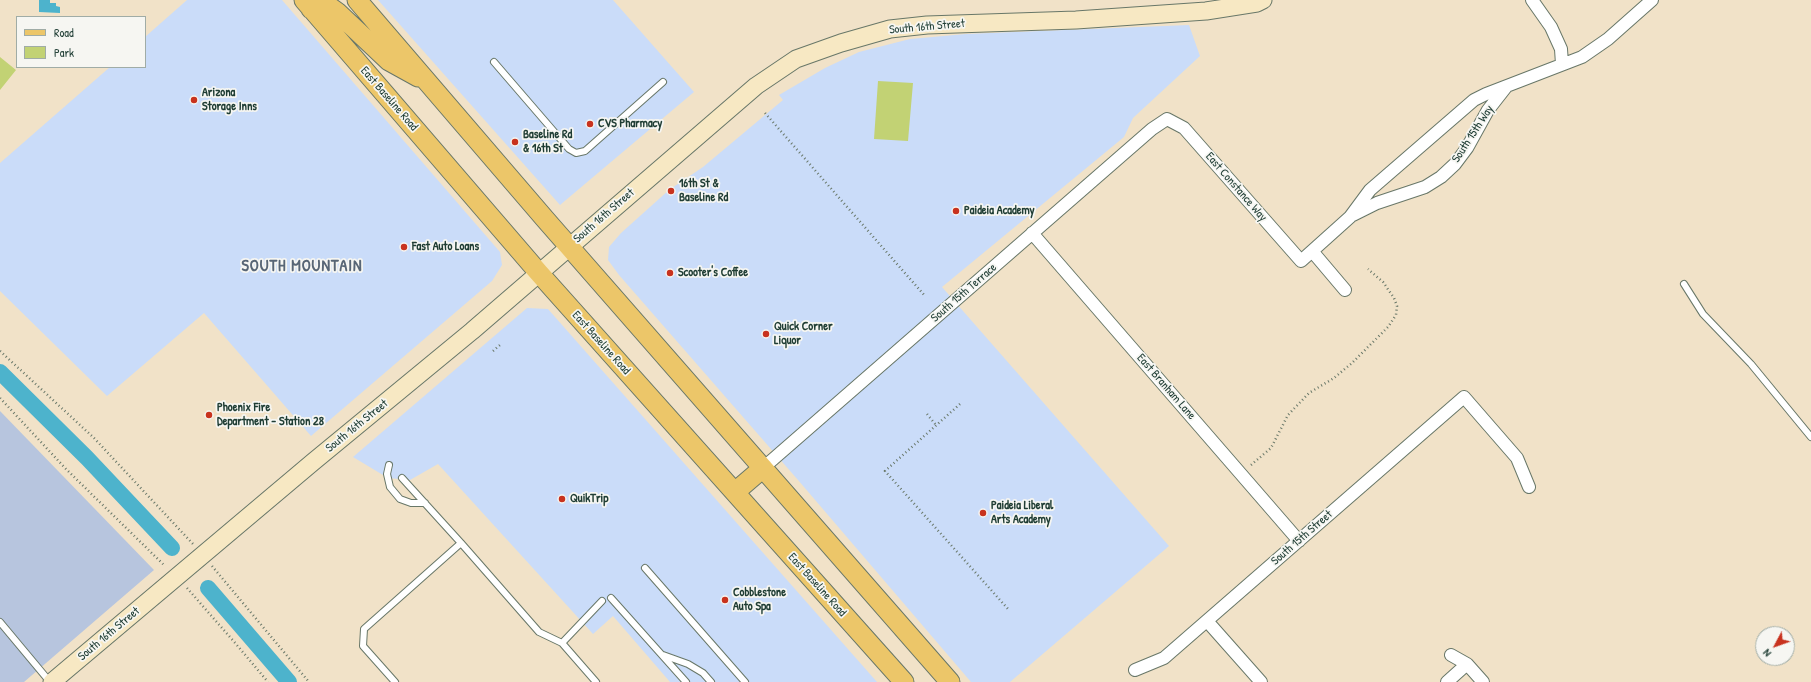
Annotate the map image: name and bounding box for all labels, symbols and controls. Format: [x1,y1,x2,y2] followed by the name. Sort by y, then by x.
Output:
[16,16,146,68] legend
[888,17,966,37] street label: South 16th Street
[54,24,74,41] text: Road
[54,44,74,61] text: Park
[357,64,421,134] street label: East Baseline Road
[202,86,257,114] place label: Arizona Storage Inns
[189,95,199,105] marker: Arizona Storage Inns
[1449,103,1497,165] street label: South 15th Way
[598,117,662,131] place label: CVS Pharmacy
[585,119,595,129] marker: CVS Pharmacy
[523,128,572,156] place label: Baseline Rd & 16th St
[510,137,520,147] marker: Baseline Rd & 16th St
[1202,150,1270,224] street label: East Constance Way
[679,177,728,205] place label: 16th St & Baseline Rd
[571,186,637,246] street label: South 16th Street
[666,186,676,196] marker: 16th St & Baseline Rd
[964,204,1035,218] place label: Paideia Academy
[951,206,961,216] marker: Paideia Academy
[412,240,479,254] place label: Fast Auto Loans
[399,242,409,252] marker: Fast Auto Loans
[242,257,362,277] district label: SOUTH MOUNTAIN
[928,261,1000,325] street label: South 15th Terrace
[678,266,748,280] place label: Scooter's Coffee
[665,268,675,278] marker: Scooter's Coffee
[569,308,633,378] street label: East Baseline Road
[774,320,833,348] place label: Quick Corner Liquor
[761,329,771,339] marker: Quick Corner Liquor
[1134,351,1198,423] street label: East Branham Lane
[323,396,391,456] street label: South 16th Street
[217,401,324,429] place label: Phoenix Fire Department - Station 28
[204,410,214,420] marker: Phoenix Fire Department - Station 28
[570,492,608,506] place label: QuikTrip
[557,494,567,504] marker: QuikTrip
[991,499,1053,527] place label: Paideia Liberal Arts Academy
[978,508,988,518] marker: Paideia Liberal Arts Academy
[1268,508,1336,568] street label: South 15th Street
[785,550,849,620] street label: East Baseline Road
[733,586,786,614] place label: Cobblestone Auto Spa
[720,595,730,605] marker: Cobblestone Auto Spa
[75,604,143,664] street label: South 16th Street
[1755,626,1795,666] north arrow
[1759,646,1774,660] text: N

